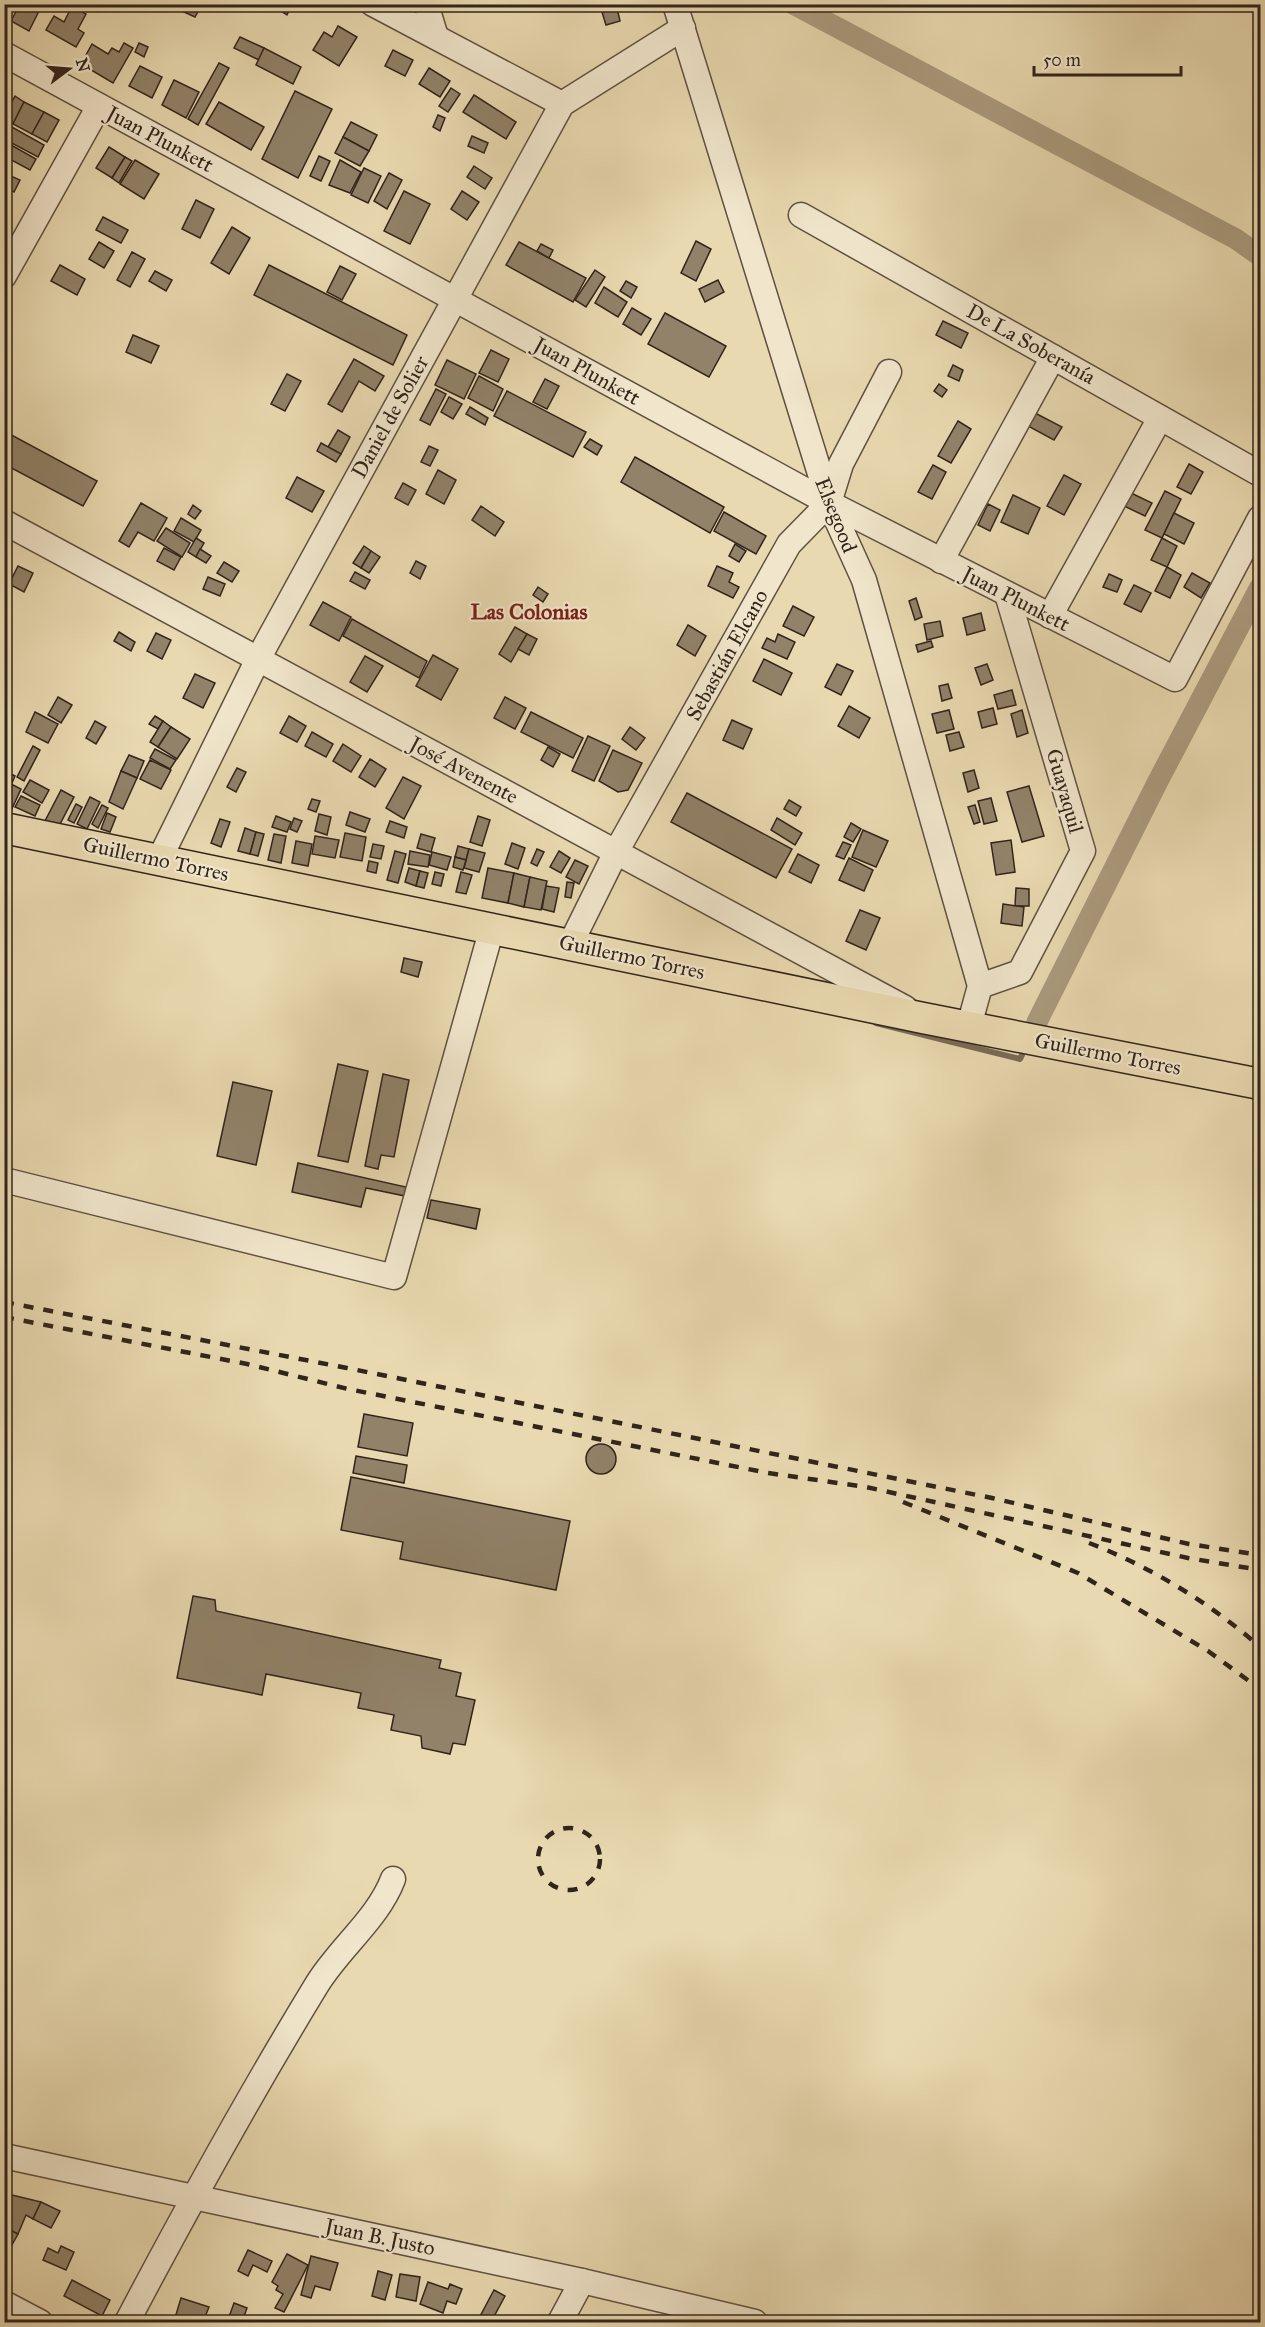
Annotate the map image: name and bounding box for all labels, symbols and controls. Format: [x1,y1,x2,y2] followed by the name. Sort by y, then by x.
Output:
[39,39,99,99] north arrow
[1034,39,1181,77] scale bar
[1043,49,1081,71] text: 50 m
[72,56,94,75] text: N
[100,99,218,178] street label: Juan Plunkett
[962,298,1100,390] street label: De La Soberanía
[528,330,645,411] street label: Juan Plunkett
[346,351,434,483] street label: Daniel de Solier
[809,474,863,557] street label: Elsegood
[956,560,1075,637] street label: Juan Plunkett
[680,585,774,725] street label: Sebastián Elcano
[471,598,587,625] district label: Las Colonias
[404,730,523,810] street label: José Avenente
[1041,746,1089,836] street label: Guayaquil
[81,831,231,887] street label: Guillermo Torres
[557,929,707,985] street label: Guillermo Torres
[1033,1027,1183,1081] street label: Guillermo Torres
[321,2212,438,2261] street label: Juan B. Justo

